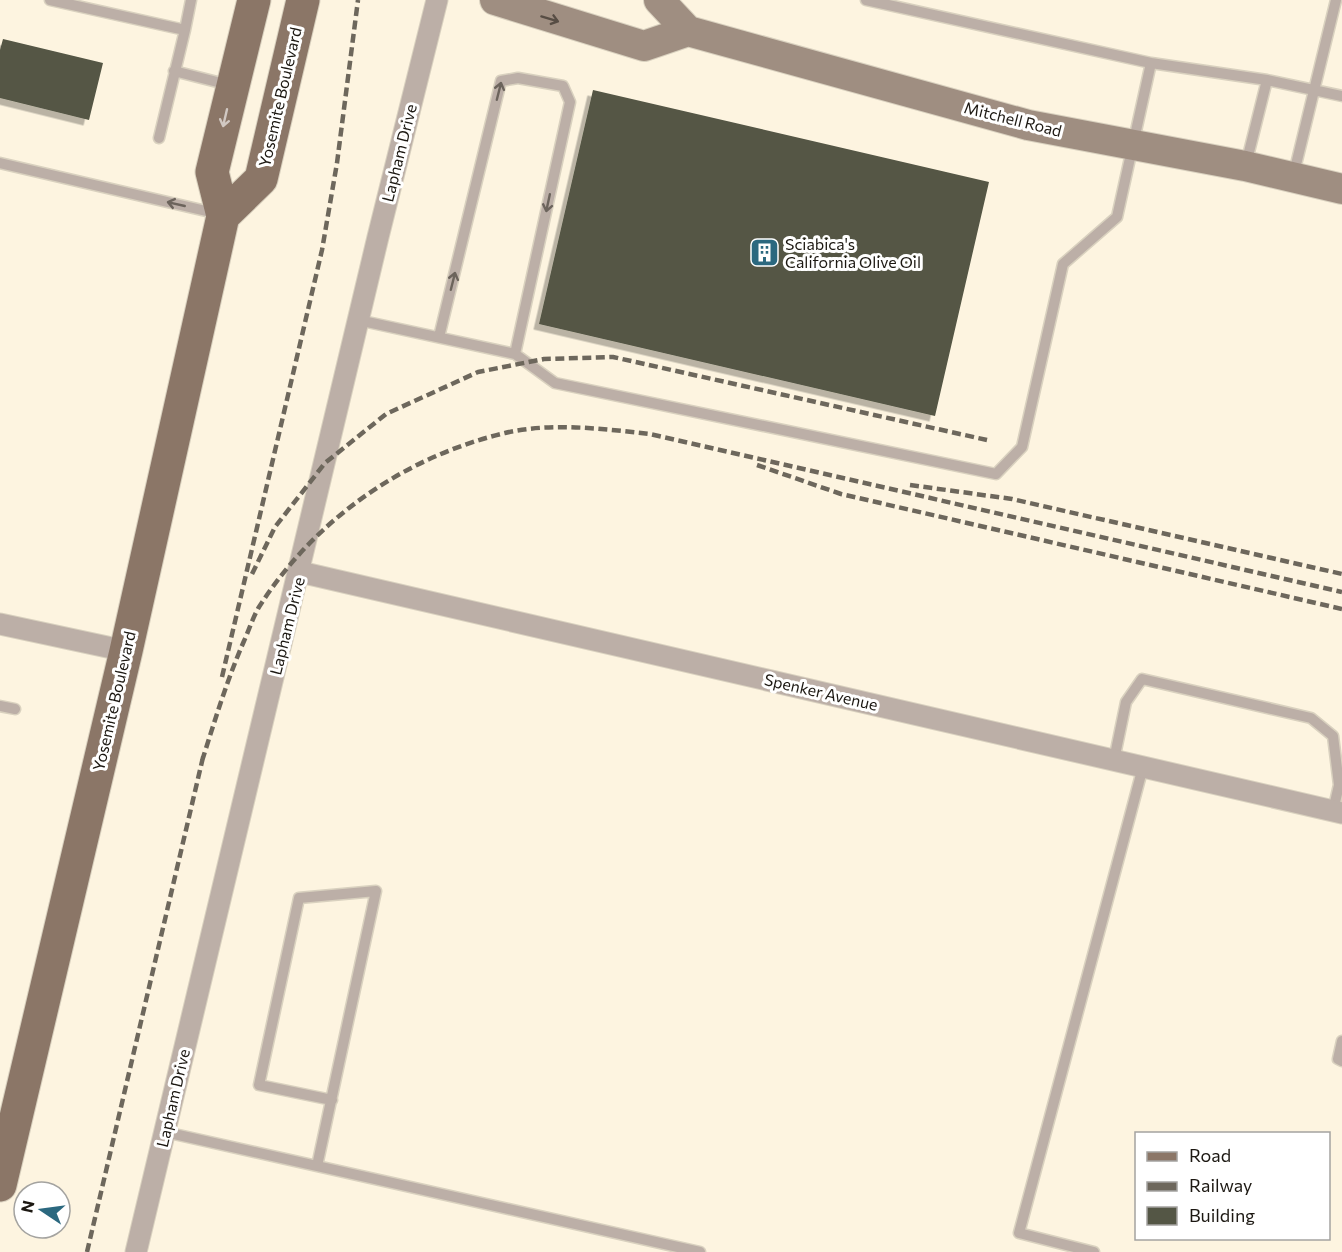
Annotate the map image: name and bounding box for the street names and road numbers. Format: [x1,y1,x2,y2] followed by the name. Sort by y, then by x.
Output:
[254,25,305,169] street label: Yosemite Boulevard
[962,97,1064,140] street label: Mitchell Road
[377,102,420,204] street label: Lapham Drive
[265,575,308,677] street label: Lapham Drive
[88,629,139,773] street label: Yosemite Boulevard
[762,669,880,714] street label: Spenker Avenue
[152,1047,193,1149] street label: Lapham Drive

